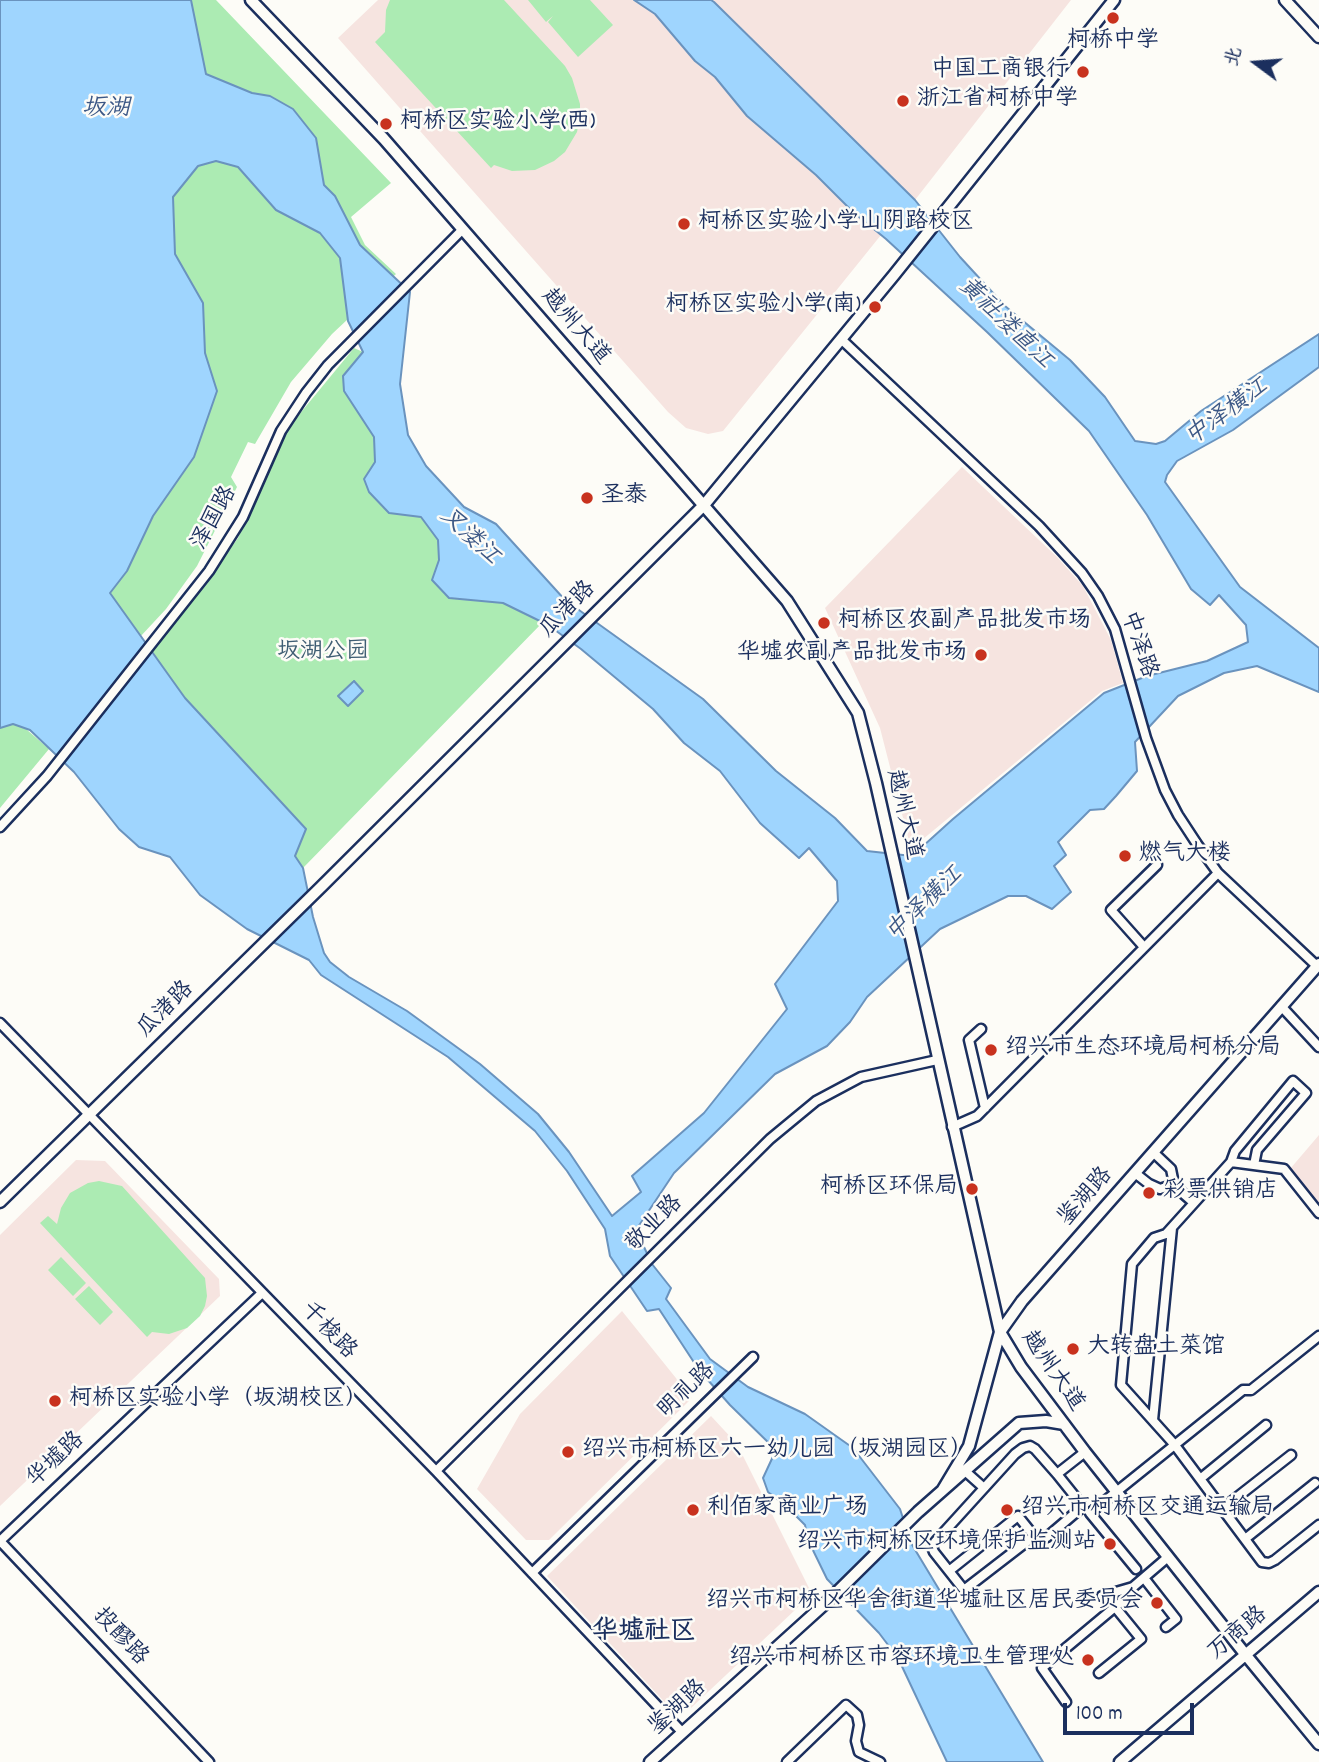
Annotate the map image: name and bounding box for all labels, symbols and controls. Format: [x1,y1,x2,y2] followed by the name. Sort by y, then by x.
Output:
[1105,10,1121,26] marker: 柯桥中学
[1221,28,1291,98] north arrow
[1067,29,1159,57] place label: 柯桥中学
[1220,44,1251,70] text: 北
[931,58,1069,86] place label: 中国工商银行
[1075,64,1091,80] marker: 中国工商银行
[917,87,1078,115] place label: 浙江省柯桥中学
[895,93,911,109] marker: 浙江省柯桥中学
[82,97,130,125] water label: 坂湖
[400,110,595,138] place label: 柯桥区实验小学(西)
[378,116,394,132] marker: 柯桥区实验小学(西)
[698,210,974,238] place label: 柯桥区实验小学山阴路校区
[676,216,692,232] marker: 柯桥区实验小学山阴路校区
[951,273,1057,377] water label: 黄社溇直江
[533,284,615,372] street label: 越州大道
[666,293,861,321] place label: 柯桥区实验小学(南)
[867,299,883,315] marker: 柯桥区实验小学(南)
[1181,374,1275,454] water label: 中泽横江
[187,482,245,556] street label: 泽国路
[601,484,647,512] place label: 圣泰
[579,490,595,506] marker: 圣泰
[432,503,504,573] water label: 叉溇江
[535,577,603,645] street label: 瓜渚路
[1113,608,1161,682] street label: 中泽路
[838,609,1091,637] place label: 柯桥区农副产品批发市场
[816,615,832,631] marker: 柯桥区农副产品批发市场
[277,640,369,668] park label: 坂湖公园
[737,641,967,669] place label: 华墟农副产品批发市场
[973,647,989,663] marker: 华墟农副产品批发市场
[878,767,926,863] street label: 越州大道
[1139,842,1231,870] place label: 燃气大楼
[1117,848,1133,864] marker: 燃气大楼
[881,862,971,950] water label: 中泽横江
[133,977,201,1045] street label: 瓜渚路
[1005,1036,1281,1064] place label: 绍兴市生态环境局柯桥分局
[983,1042,999,1058] marker: 绍兴市生态环境局柯桥分局
[1054,1163,1120,1233] street label: 鉴湖路
[820,1175,958,1203] place label: 柯桥区环保局
[1163,1179,1278,1207] place label: 彩票供销店
[964,1181,980,1197] marker: 柯桥区环保局
[1141,1185,1157,1201] marker: 彩票供销店
[622,1191,690,1259] street label: 敬业路
[293,1298,361,1366] street label: 千梭路
[1013,1326,1089,1418] street label: 越州大道
[1087,1335,1225,1363] place label: 大转盘土菜馆
[1065,1341,1081,1357] marker: 大转盘土菜馆
[654,1358,722,1426] street label: 明礼路
[69,1387,368,1415] place label: 柯桥区实验小学（坂湖校区）
[47,1393,63,1409] marker: 柯桥区实验小学（坂湖校区）
[22,1427,92,1495] street label: 华墟路
[582,1438,973,1466] place label: 绍兴市柯桥区六一幼儿园（坂湖园区）
[560,1444,576,1460] marker: 绍兴市柯桥区六一幼儿园（坂湖园区）
[707,1496,868,1524] place label: 利佰家商业广场
[1021,1496,1274,1524] place label: 绍兴市柯桥区交通运输局
[685,1502,701,1518] marker: 利佰家商业广场
[999,1502,1015,1518] marker: 绍兴市柯桥区交通运输局
[797,1530,1096,1558] place label: 绍兴市柯桥区环境保护监测站
[1102,1536,1118,1552] marker: 绍兴市柯桥区环境保护监测站
[706,1589,1143,1617] place label: 绍兴市柯桥区华舍街道华墟社区居民委员会
[1149,1595,1165,1611] marker: 绍兴市柯桥区华舍街道华墟社区居民委员会
[1204,1602,1274,1668] street label: 万商路
[85,1603,153,1673] street label: 投醪路
[592,1618,696,1650] district label: 华墟社区
[729,1646,1074,1674] place label: 绍兴市柯桥区市容环境卫生管理处
[1080,1652,1096,1668] marker: 绍兴市柯桥区市容环境卫生管理处
[644,1675,714,1743] street label: 鉴湖路
[1067,1688,1198,1732] scale bar
[1076,1700,1123,1730] text: 100 m

